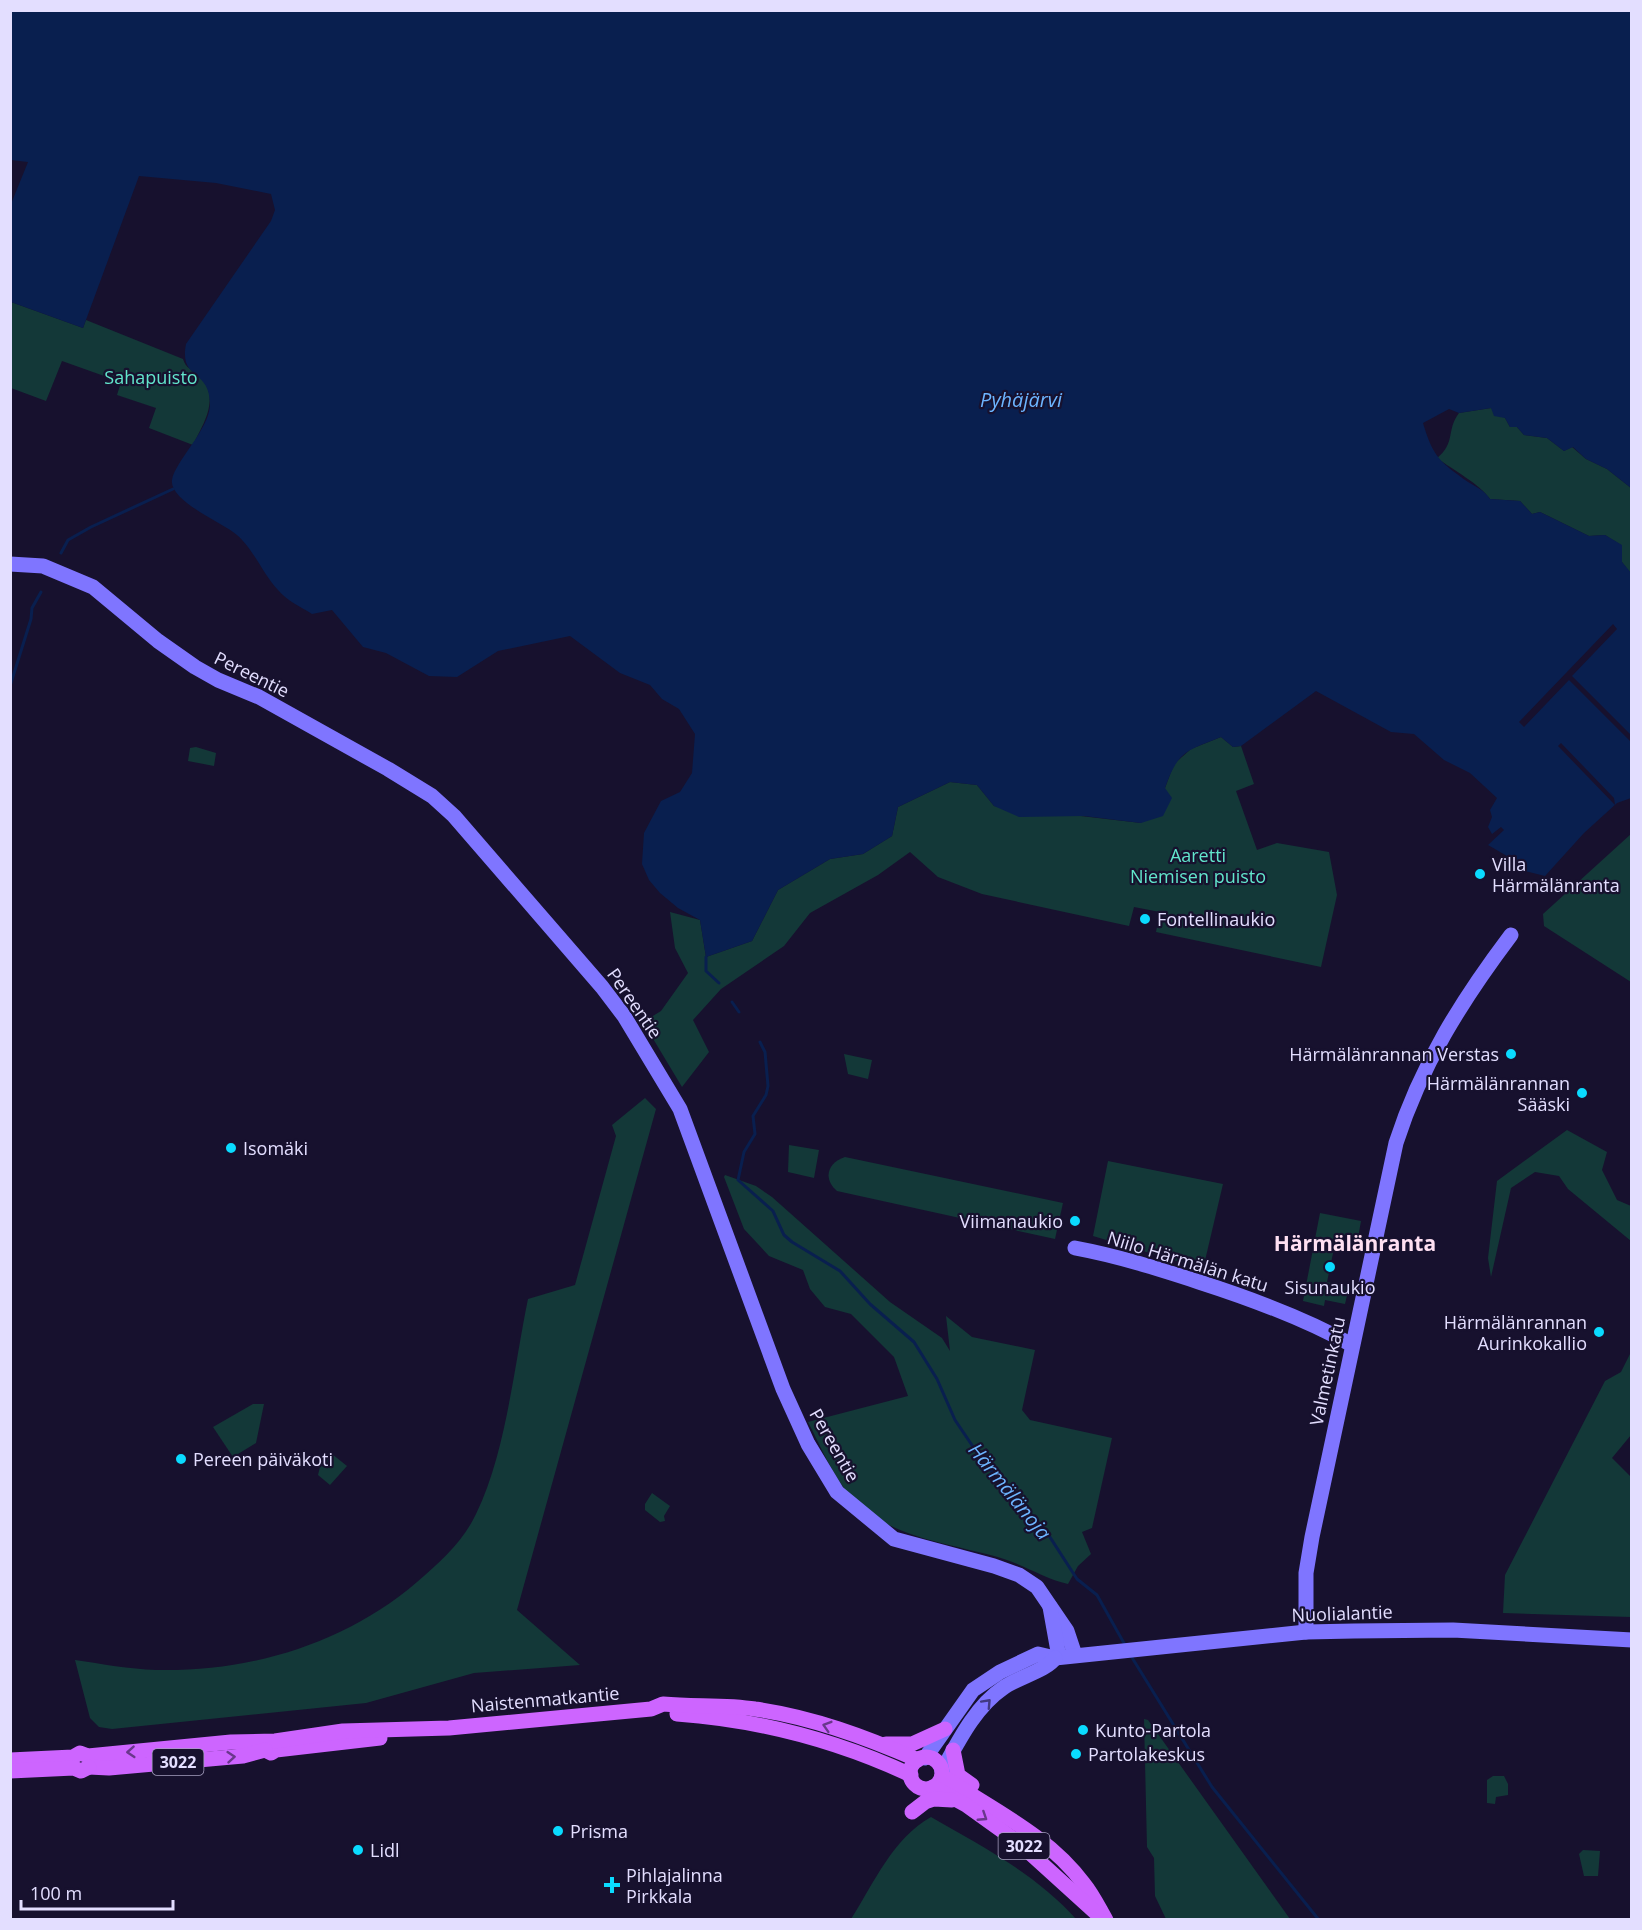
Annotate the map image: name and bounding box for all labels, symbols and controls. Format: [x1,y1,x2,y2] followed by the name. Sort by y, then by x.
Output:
[104,365,198,389] park label: Sahapuisto
[980,386,1063,413] water label: Pyhäjärvi
[211,646,293,702] street label: Pereentie
[1130,843,1266,888] park label: Aaretti Niemisen puisto
[1492,852,1620,897] place label: Villa Härmälänranta
[1473,867,1487,881] marker: Villa Härmälänranta
[1157,907,1275,931] place label: Fontellinaukio
[1138,912,1152,926] marker: Fontellinaukio
[602,963,668,1043] street label: Pereentie
[1289,1042,1499,1066] place label: Härmälänrannan Verstas
[1504,1047,1518,1061] marker: Härmälänrannan Verstas
[1427,1071,1570,1116] place label: Härmälänrannan Sääski
[1575,1086,1589,1100] marker: Härmälänrannan Sääski
[243,1136,308,1160] place label: Isomäki
[224,1141,238,1155] marker: Isomäki
[960,1209,1063,1233] place label: Viimanaukio
[1068,1214,1082,1228] marker: Viimanaukio
[1105,1225,1271,1297] street label: Niilo Härmälän katu
[1274,1229,1436,1257] district label: Härmälänranta
[1323,1260,1337,1274] marker: Sisunaukio
[1285,1275,1375,1299] place label: Sisunaukio
[1444,1310,1587,1355] place label: Härmälänrannan Aurinkokallio
[1304,1314,1350,1428] street label: Valmetinkatu
[1592,1325,1606,1339] marker: Härmälänrannan Aurinkokallio
[804,1404,866,1486] street label: Pereentie
[963,1437,1057,1545] water label: Härmälänoja
[193,1447,333,1471] place label: Pereen päiväkoti
[174,1452,188,1466] marker: Pereen päiväkoti
[1291,1599,1393,1627] street label: Nuolialantie
[470,1681,620,1717] street label: Naistenmatkantie
[980,1699,991,1709] one-way arrow
[1095,1718,1211,1742] place label: Kunto-Partola
[823,1721,833,1733] one-way arrow
[1076,1723,1090,1737] marker: Kunto-Partola
[1088,1742,1205,1766] place label: Partolakeskus
[127,1745,136,1758] one-way arrow
[1069,1747,1083,1761] marker: Partolakeskus
[152,1749,204,1775] road number: 3022
[227,1751,236,1764] one-way arrow
[977,1810,988,1821] one-way arrow
[570,1819,628,1843] place label: Prisma
[551,1824,565,1838] marker: Prisma
[998,1833,1050,1859] road number: 3022
[370,1838,400,1862] place label: Lidl
[351,1843,365,1857] marker: Lidl
[626,1863,723,1908] place label: Pihlajalinna Pirkkala
[21,1873,172,1911] scale bar
[603,1876,621,1894] marker: Pihlajalinna Pirkkala
[30,1881,82,1905] text: 100 m

